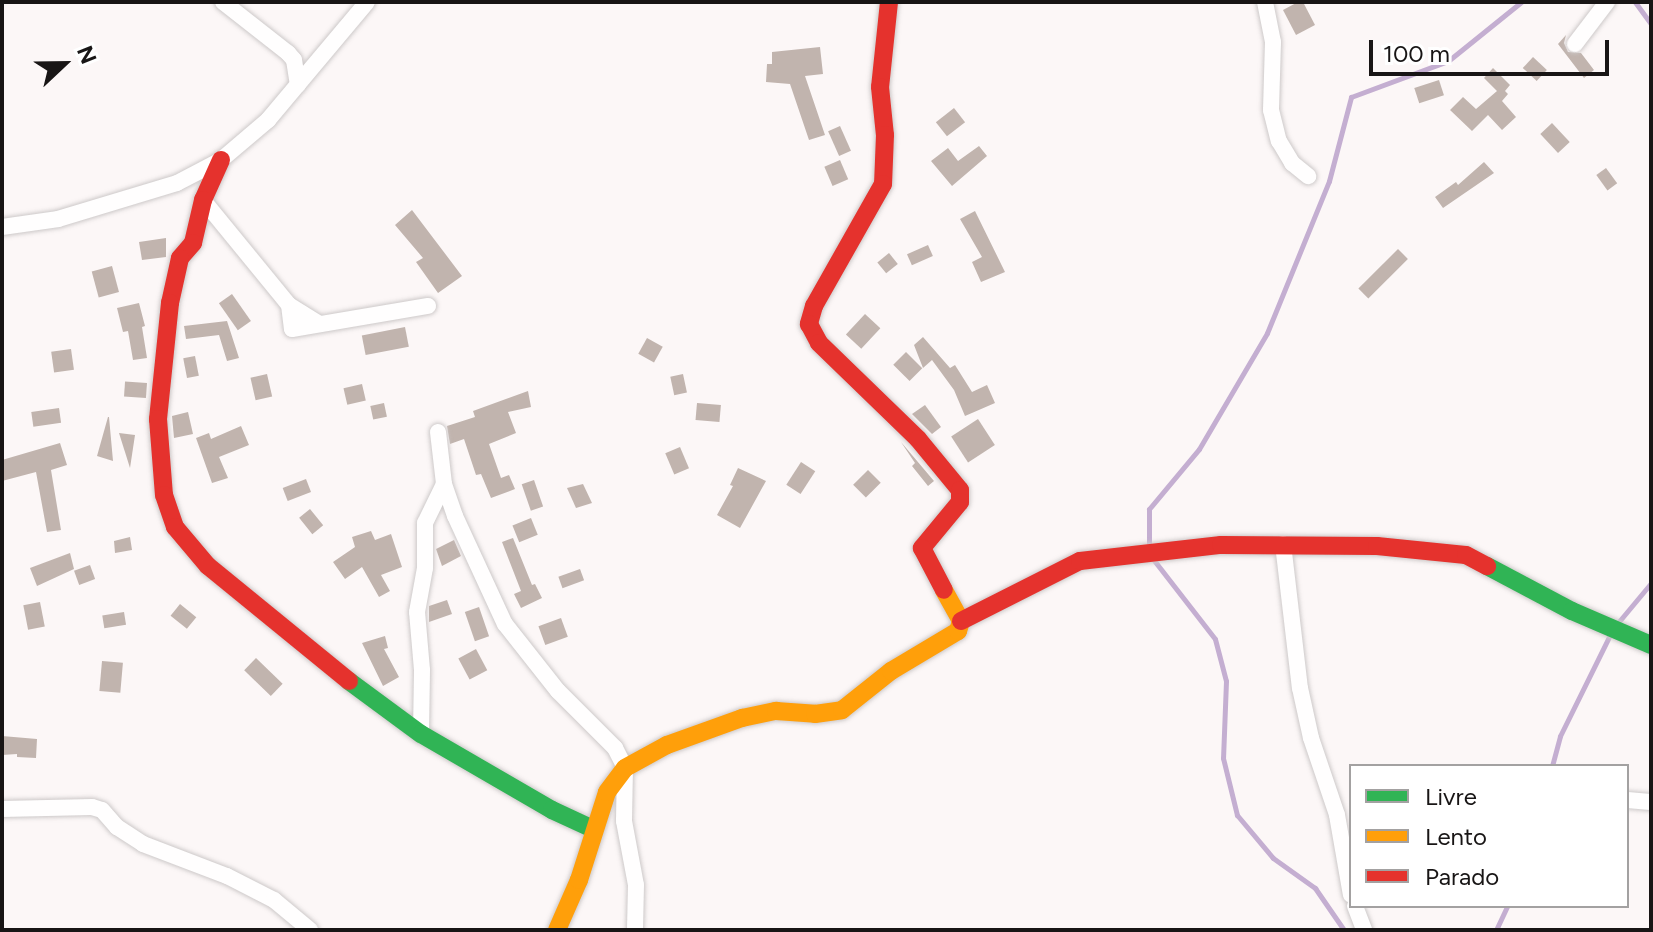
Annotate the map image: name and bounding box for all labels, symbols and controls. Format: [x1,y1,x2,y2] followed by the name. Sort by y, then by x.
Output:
[24,24,104,104] north arrow
[1373,24,1613,74] scale bar
[1383,39,1450,68] text: 100 m
[71,42,102,68] text: N
[1349,764,1629,908] legend
[1425,782,1477,811] text: Livre
[1425,822,1487,851] text: Lento
[1425,862,1499,891] text: Parado

